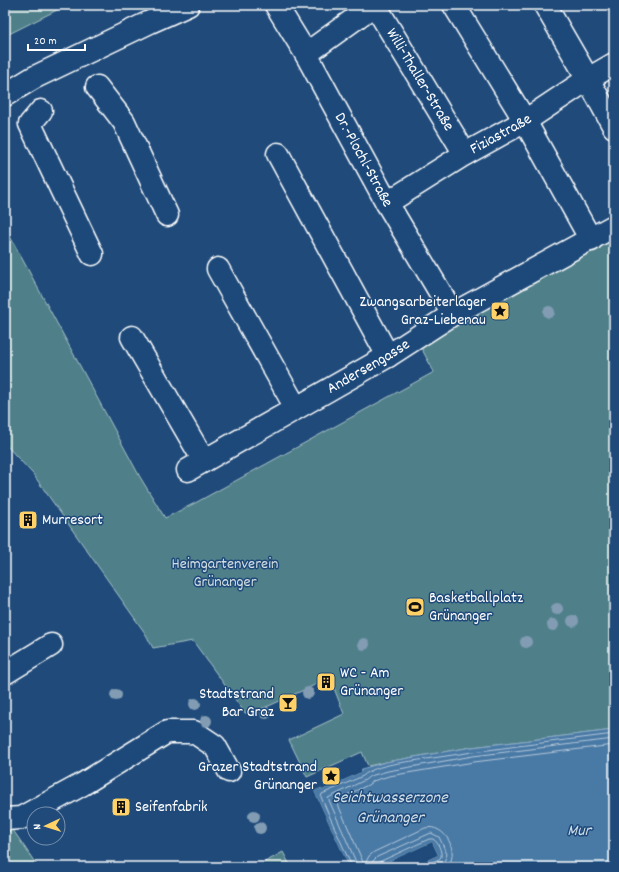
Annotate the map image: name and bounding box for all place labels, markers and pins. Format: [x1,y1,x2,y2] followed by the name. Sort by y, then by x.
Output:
[359,291,486,332] place label: Zwangsarbeiterlager Graz-Liebenau
[489,300,511,322] place icon: Zwangsarbeiterlager Graz-Liebenau
[17,509,39,531] building icon: Murresort
[42,509,103,532] place label: Murresort
[429,587,523,628] place label: Basketballplatz Grünanger
[404,596,426,618] sports icon: Basketballplatz Grünanger
[340,662,403,703] place label: WC - Am Grünanger
[315,671,337,693] building icon: WC - Am Grünanger
[199,683,274,724] place label: Stadtstrand Bar Graz
[277,692,299,714] bar icon: Stadtstrand Bar Graz
[198,756,317,797] place label: Grazer Stadtstrand Grünanger
[320,765,342,787] place icon: Grazer Stadtstrand Grünanger
[110,796,132,818] building icon: Seifenfabrik
[135,796,208,819] place label: Seifenfabrik

